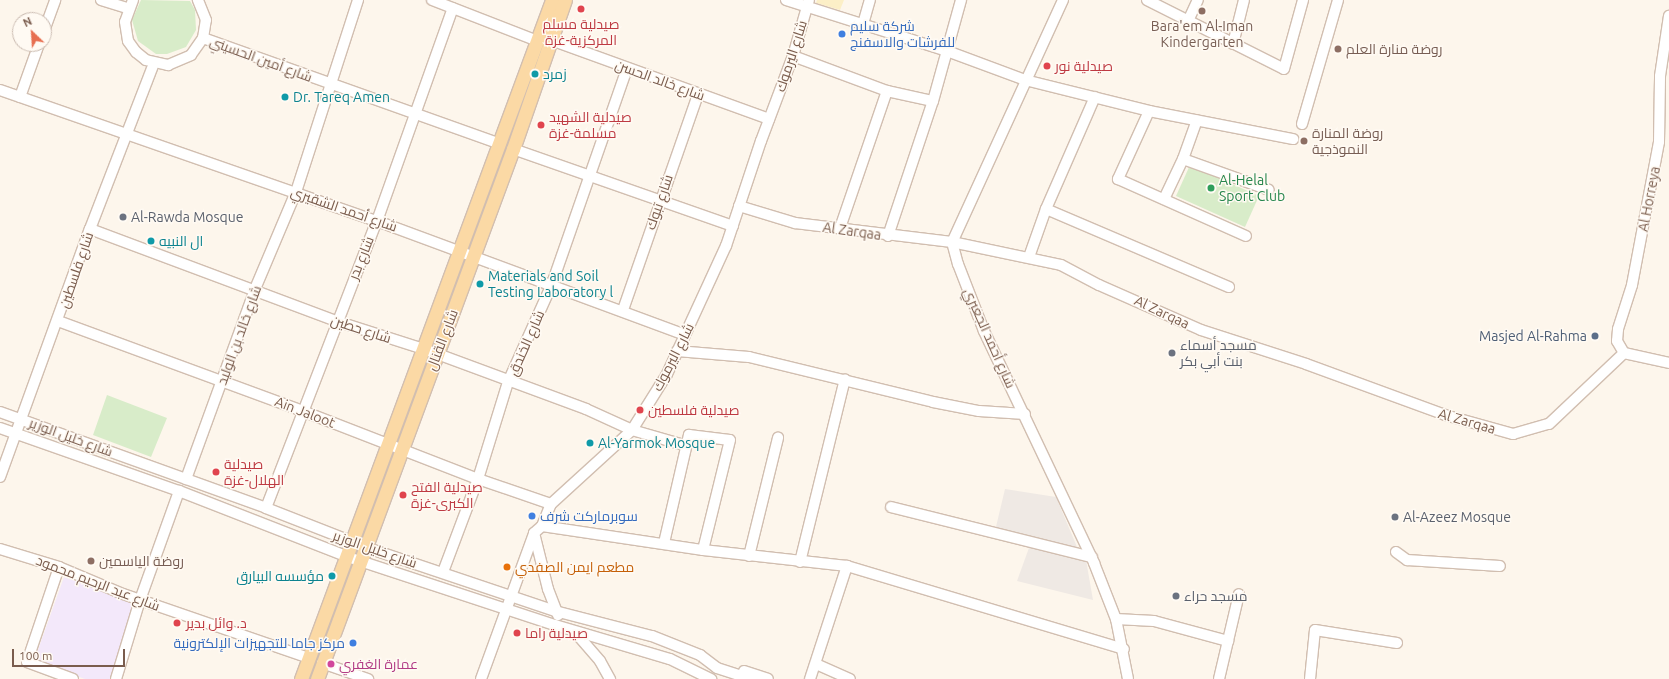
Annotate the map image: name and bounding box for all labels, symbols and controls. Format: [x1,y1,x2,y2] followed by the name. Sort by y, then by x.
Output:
[576,4,586,14] marker: صيدلية مسلم المركزية-غزة
[1197,6,1207,16] marker: Bara'em Al-Iman Kindergarten
[12,12,52,52] north arrow
[21,15,34,29] text: N
[543,16,619,48] place label: صيدلية مسلم المركزية-غزة
[772,18,810,94] street label: شارع اليرموك
[850,18,955,50] place label: شركة سليم للفرشات والاسفنج
[1151,18,1253,50] place label: Bara'em Al-Iman Kindergarten
[837,29,847,39] marker: شركة سليم للفرشات والاسفنج
[207,33,315,85] street label: شارع أمين الحسيني
[1346,41,1442,57] place label: روضة منارة العلم
[1333,44,1343,54] marker: روضة منارة العلم
[613,56,707,104] street label: شارع خالد الحسن
[1055,58,1113,74] place label: صيدلية نور
[1042,61,1052,71] marker: صيدلية نور
[543,66,567,82] place label: زمرد
[530,69,540,79] marker: زمرد
[293,89,390,105] place label: Dr. Tareq Amen
[280,92,290,102] marker: Dr. Tareq Amen
[549,109,632,142] place label: صيدلية الشهيد مسلمة-غزة
[536,120,546,130] marker: صيدلية الشهيد مسلمة-غزة
[1312,125,1383,158] place label: روضة المنارة النموذجية
[1299,136,1309,146] marker: روضة المنارة النموذجية
[1634,165,1664,233] street label: Al Horreya
[642,172,676,232] street label: شارع تبوك
[1219,172,1285,204] place label: Al-Helal Sport Club
[289,183,399,235] street label: شارع أحمد الشقيري
[1206,183,1216,193] marker: Al-Helal Sport Club
[131,209,243,225] place label: Al-Rawda Mosque
[118,212,128,222] marker: Al-Rawda Mosque
[822,219,882,243] street label: Al Zarqaa
[55,230,97,310] street label: شارع فلسطين
[159,233,203,249] place label: ال النبيه
[345,234,377,282] street label: شارع بدر
[146,236,156,246] marker: ال النبيه
[488,268,613,300] place label: Materials and Soil Testing Laboratory l
[475,279,485,289] marker: Materials and Soil Testing Laboratory l
[213,283,265,387] street label: شارع خالد بن الوليد
[960,285,1020,391] street label: شارع أحمد الجعبري
[1132,292,1192,332] street label: Al Zarqaa
[423,307,461,373] street label: شارع القنال
[504,308,548,378] street label: شارع الخندق
[329,311,393,347] street label: شارع حطين
[649,320,697,394] street label: شارع اليرموك
[1479,328,1587,344] place label: Masjed Al-Rahma
[1590,331,1600,341] marker: Masjed Al-Rahma
[1180,337,1257,370] place label: مسجد أسماء بنت أبي بكر
[1167,348,1177,358] marker: مسجد أسماء بنت أبي بكر
[272,393,338,431] street label: Ain Jaloot
[648,402,740,418] place label: صيدلية فلسطين
[635,405,645,415] marker: صيدلية فلسطين
[1436,405,1498,437] street label: Al Zarqaa
[27,414,115,460] street label: شارع خليل الوزير
[598,435,715,451] place label: Al-Yarmok Mosque
[585,438,595,448] marker: Al-Yarmok Mosque
[224,456,284,488] place label: صيدلية الهلال-غزة
[211,467,221,477] marker: صيدلية الهلال-غزة
[411,479,483,512] place label: صيدلية الفتح الكبرى-غزة
[398,490,408,500] marker: صيدلية الفتح الكبرى-غزة
[540,508,638,524] place label: سوبرماركت شرف
[1403,509,1511,525] place label: Al-Azeez Mosque
[527,511,537,521] marker: سوبرماركت شرف
[1390,512,1400,522] marker: Al-Azeez Mosque
[331,527,419,571] street label: شارع خليل الوزير
[34,552,162,614] street label: شارع عبد الرحيم محمود
[99,553,184,569] place label: روضة الياسمين
[86,556,96,566] marker: روضة الياسمين
[515,559,634,575] place label: مطعم ايمن الصفدي
[502,562,512,572] marker: مطعم ايمن الصفدي
[236,568,324,584] place label: مؤسسه البيارق
[327,571,337,581] marker: مؤسسه البيارق
[1184,588,1248,604] place label: مسجد حراء
[1171,591,1181,601] marker: مسجد حراء
[186,615,247,631] place label: د. وائل بدير
[171,617,183,629] marker: د. وائل بدير
[525,625,588,641] place label: صيدلية راما
[512,628,522,638] marker: صيدلية راما
[173,635,345,651] place label: مركز جاما للتجهيزات الإلكترونية
[348,638,358,648] marker: مركز جاما للتجهيزات الإلكترونية
[14,641,127,667] scale bar
[19,649,52,662] text: 100 m
[339,656,418,672] place label: عمارة الغفري
[326,659,336,669] marker: عمارة الغفري

